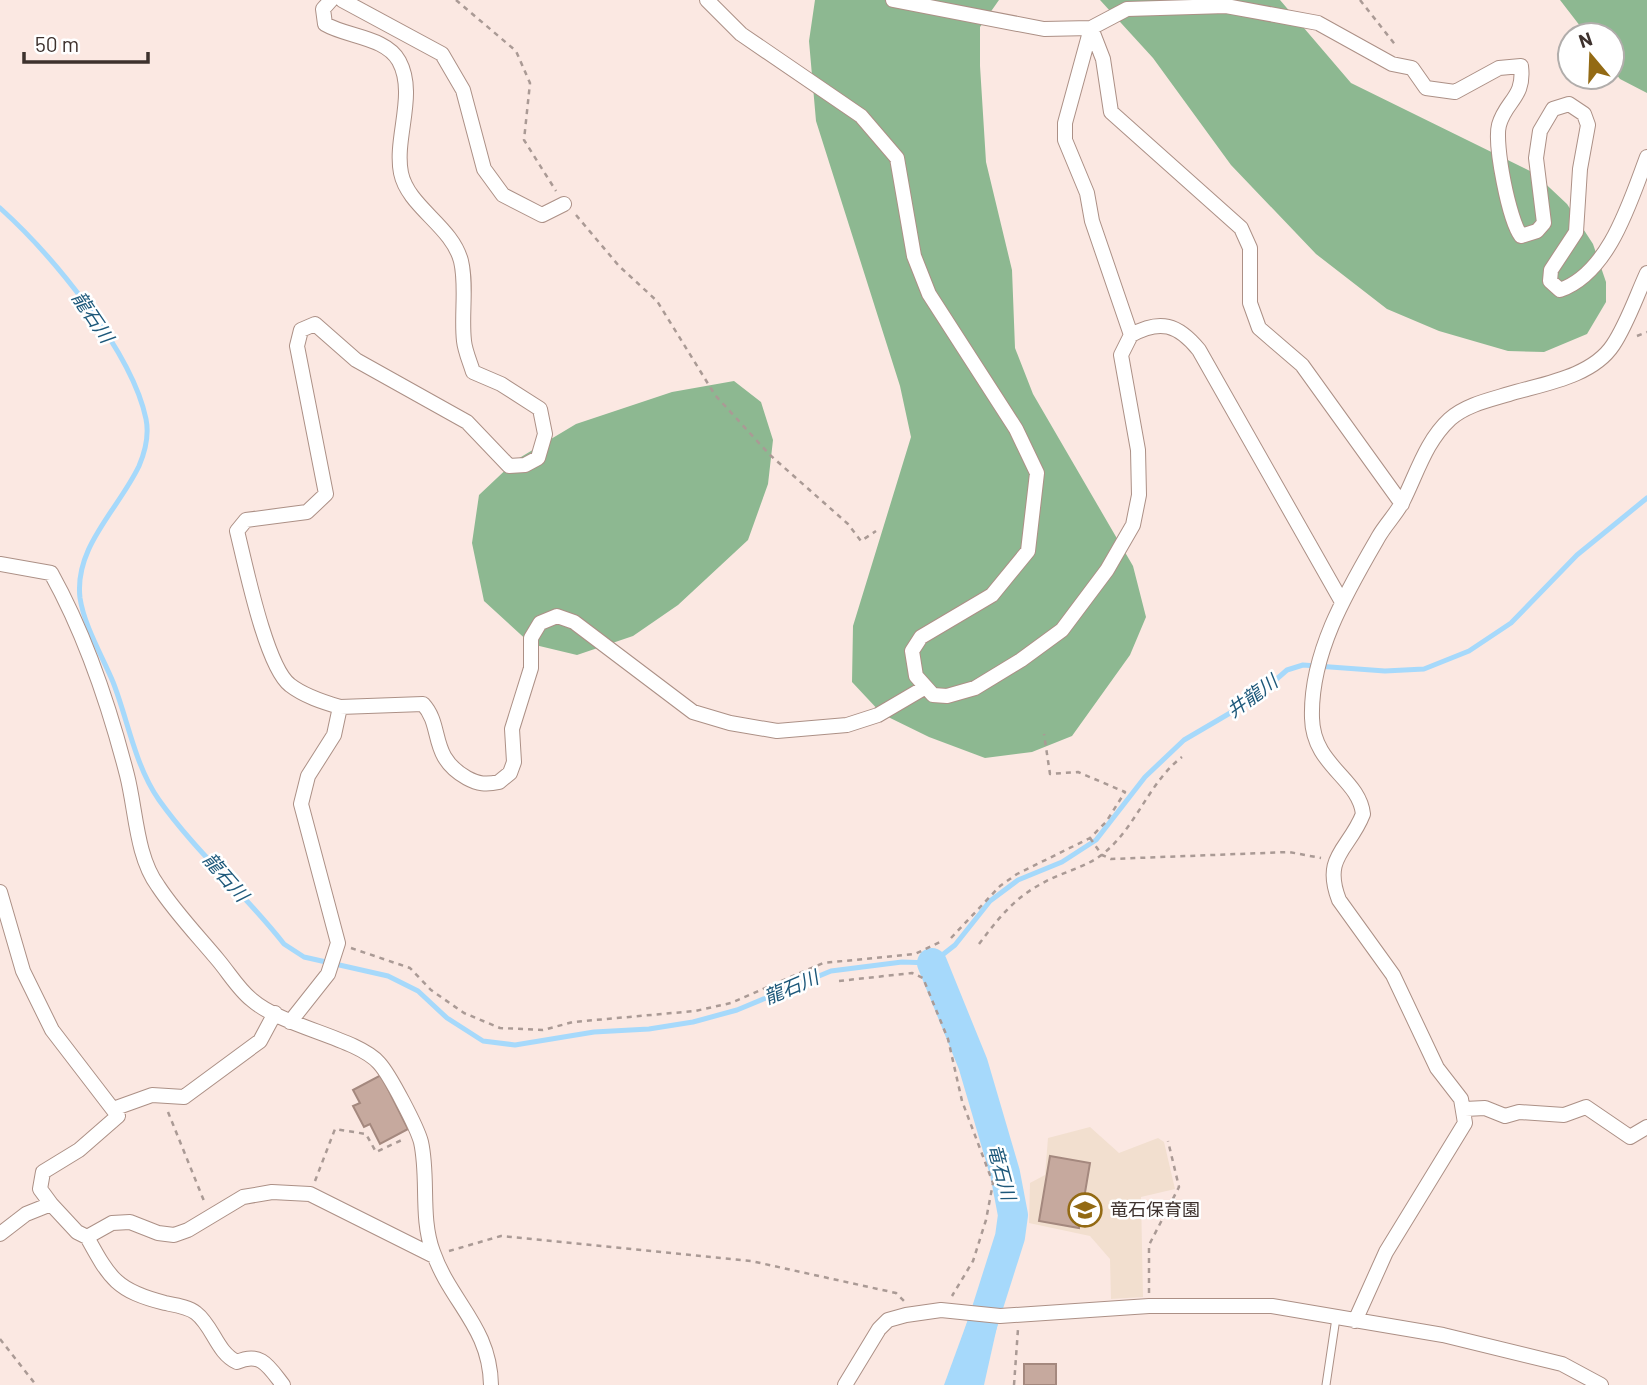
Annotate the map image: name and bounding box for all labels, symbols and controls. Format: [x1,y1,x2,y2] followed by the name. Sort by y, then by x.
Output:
[24,21,149,65] scale bar
[1556,21,1626,91] north arrow
[1576,27,1595,52] text: N
[35,31,79,56] text: 50 m
[68,287,120,348] water label: 龍石川
[1222,668,1283,722] water label: 井龍川
[199,848,255,907] water label: 龍石川
[760,964,823,1008] water label: 龍石川
[984,1141,1021,1204] water label: 竜石川
[1066,1191,1104,1229] school or university icon: 竜石保育園
[1110,1198,1200,1220] place label: 竜石保育園

